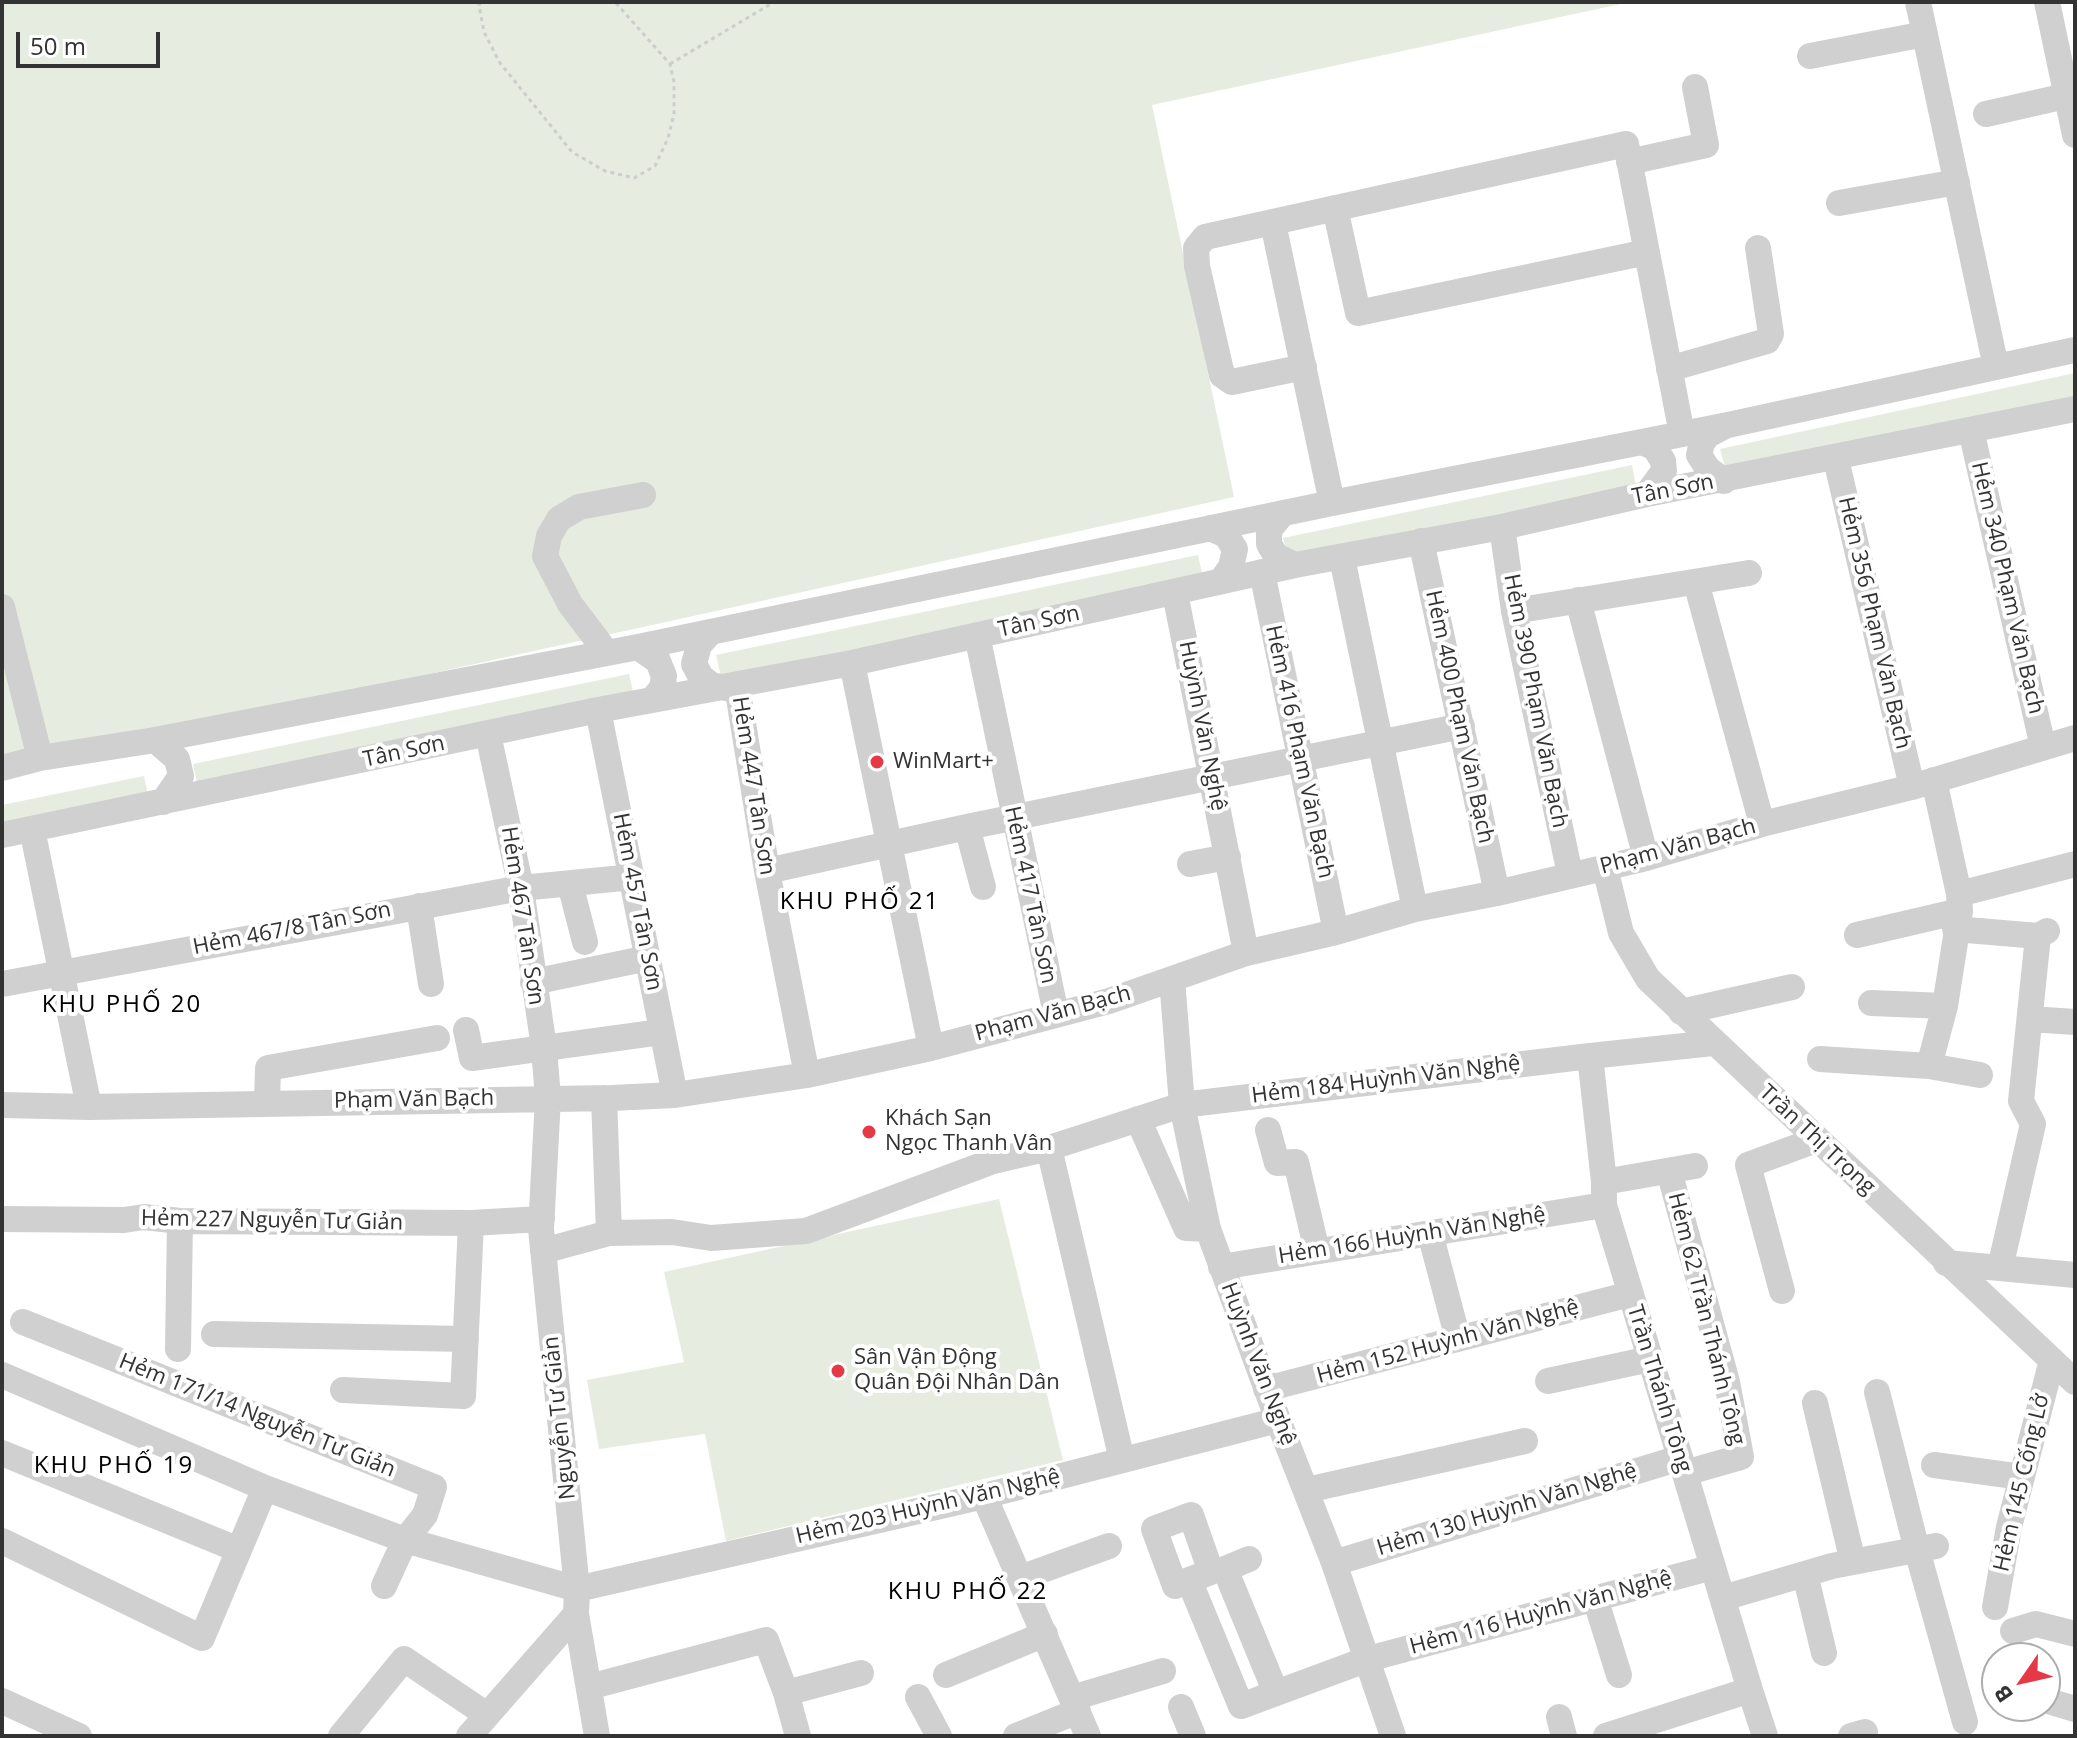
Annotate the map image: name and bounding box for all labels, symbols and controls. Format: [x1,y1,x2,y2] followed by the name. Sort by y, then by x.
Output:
[20,16,164,66] scale bar
[30,29,86,62] text: 50 m
[1965,459,2049,717] street label: Hẻm 340 Phạm Văn Bạch
[1630,469,1716,511] street label: Tân Sơn
[1832,494,1916,752] street label: Hẻm 356 Phạm Văn Bạch
[1497,572,1573,830] street label: Hẻm 390 Phạm Văn Bạch
[1419,588,1499,846] street label: Hẻm 400 Phạm Văn Bạch
[996,601,1082,643] street label: Tân Sơn
[1259,623,1339,881] street label: Hẻm 416 Phạm Văn Bạch
[1173,639,1231,813] street label: Huỳnh Văn Nghệ
[726,695,780,877] street label: Hẻm 447 Tân Sơn
[361,731,447,773] street label: Tân Sơn
[893,749,994,775] place label: WinMart+
[868,753,886,771] marker: WinMart+
[998,804,1062,986] street label: Hẻm 417 Tân Sơn
[607,811,667,993] street label: Hẻm 457 Tân Sơn
[1597,814,1759,880] street label: Phạm Văn Bạch
[495,825,549,1007] street label: Hẻm 467 Tân Sơn
[780,888,940,916] district label: KHU PHỐ 21
[191,897,393,961] street label: Hẻm 467/8 Tân Sơn
[972,981,1134,1047] street label: Phạm Văn Bạch
[42,991,202,1019] district label: KHU PHỐ 20
[1250,1050,1522,1110] street label: Hẻm 184 Huỳnh Văn Nghệ
[1753,1079,1881,1201] street label: Trần Thị Trọng
[334,1085,494,1115] street label: Phạm Văn Bạch
[885,1106,1052,1158] place label: Khách Sạn Ngọc Thanh Vân
[860,1123,878,1141] marker: Khách Sạn Ngọc Thanh Vân
[1662,1190,1750,1448] street label: Hẻm 62 Trần Thánh Tông
[1276,1202,1548,1270] street label: Hẻm 166 Huỳnh Văn Nghệ
[141,1206,403,1236] street label: Hẻm 227 Nguyễn Tư Giản
[1215,1279,1301,1449] street label: Huỳnh Văn Nghệ
[1314,1294,1582,1390] street label: Hẻm 152 Huỳnh Văn Nghệ
[1621,1302,1697,1476] street label: Trần Thánh Tông
[538,1335,582,1501] street label: Nguyễn Tư Giản
[854,1345,1060,1396] place label: Sân Vận Động Quân Đội Nhân Dân
[115,1348,399,1484] street label: Hẻm 171/14 Nguyễn Tư Giản
[829,1362,847,1380] marker: Sân Vận Động Quân Đội Nhân Dân
[1989,1392,2055,1574] street label: Hẻm 145 Cống Lở
[34,1452,194,1480] district label: KHU PHỐ 19
[1374,1458,1640,1562] street label: Hẻm 130 Huỳnh Văn Nghệ
[793,1464,1063,1550] street label: Hẻm 203 Huỳnh Văn Nghệ
[1407,1565,1675,1661] street label: Hẻm 116 Huỳnh Văn Nghệ
[888,1578,1048,1606] district label: KHU PHỐ 22
[1981,1642,2061,1722] north arrow
[1986,1680,2019,1709] text: B

